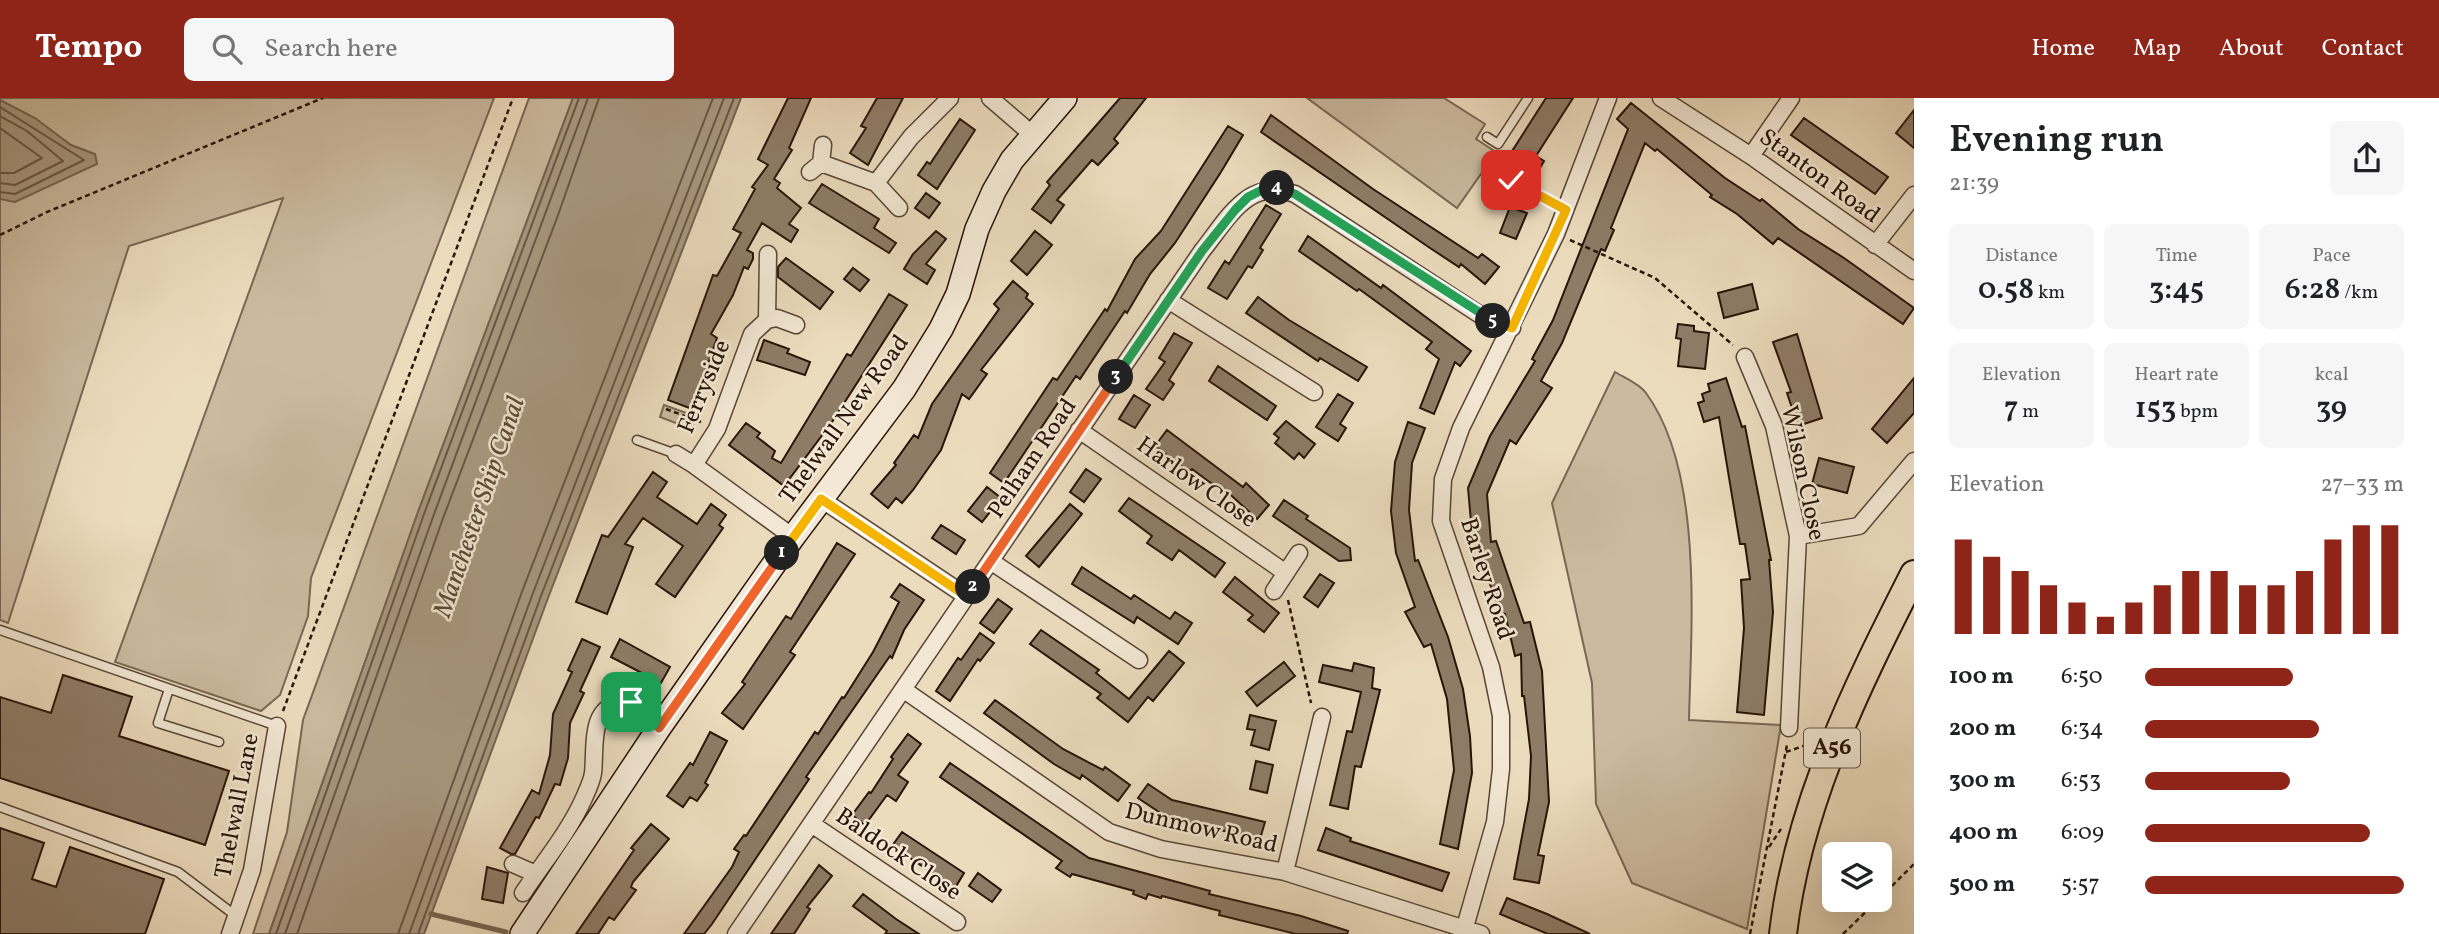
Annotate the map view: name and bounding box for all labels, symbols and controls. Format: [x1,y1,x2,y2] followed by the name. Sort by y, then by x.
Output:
[184,18,674,81] search box
[35,26,142,72] text: Tempo
[208,30,246,68] icon: search
[264,31,398,67] text: Search here
[2031,32,2095,66] text: Home
[2133,32,2181,66] text: Map
[2219,32,2284,66] text: About
[2322,32,2404,66] text: Contact
[1949,115,2164,168] text: Evening run
[1751,121,1887,233] street label: Stanton Road
[2330,121,2404,195] button: share
[1481,150,1541,210] pin
[1492,161,1530,199] icon: check
[1949,168,1999,200] text: 21:39
[1260,170,1294,206] pin: 4
[1271,174,1282,200] text: 4
[1985,243,2058,269] text: Distance
[2156,243,2197,269] text: Time
[2312,243,2351,269] text: Pace
[1978,269,2034,311] text: 0.58
[2149,269,2204,311] text: 3:45
[2285,269,2340,311] text: 6:28
[2034,280,2065,306] text: km
[2340,280,2378,306] text: /km
[1476,304,1510,339] pin: 5
[1488,307,1497,333] text: 5
[772,328,918,512] street label: Thelwall New Road
[670,335,740,439] street label: Ferryside
[1098,360,1134,394] pin: 3
[1982,362,2061,388] text: Elevation
[2135,362,2218,388] text: Heart rate
[2315,362,2348,388] text: kcal
[1111,363,1120,389] text: 3
[2004,388,2018,430] text: 7
[2135,388,2176,430] text: 153
[2316,388,2347,430] text: 39
[425,392,535,623] water label: Manchester Ship Canal
[980,392,1086,526] street label: Pelham Road
[2018,399,2039,425] text: m
[2176,399,2218,425] text: bpm
[1771,402,1833,544] street label: Wilson Close
[1129,429,1263,537] street label: Harlow Close
[1949,469,2045,501] text: Elevation
[2321,469,2404,501] text: 27–33 m
[1450,514,1522,644] street label: Barley Road
[764,536,800,570] pin: 1
[778,539,785,565] text: 1
[956,570,990,604] pin: 2
[968,573,977,599] text: 2
[1949,661,2014,693] text: 100 m
[2061,661,2103,693] text: 6:50
[601,672,661,732] pin
[612,683,650,721] icon: arrive
[1949,713,2016,745] text: 200 m
[2061,713,2104,745] text: 6:34
[1804,728,1860,768] road number: A56
[207,731,269,881] street label: Thelwall Lane
[1949,765,2016,797] text: 300 m
[2061,765,2101,797] text: 6:53
[1121,795,1281,863] street label: Dunmow Road
[828,800,968,910] street label: Baldock Close
[1949,817,2018,849] text: 400 m
[2061,817,2104,849] text: 6:09
[1822,842,1892,912] map controls
[1822,842,1892,912] button: layers
[1949,869,2015,901] text: 500 m
[2061,869,2100,901] text: 5:57

